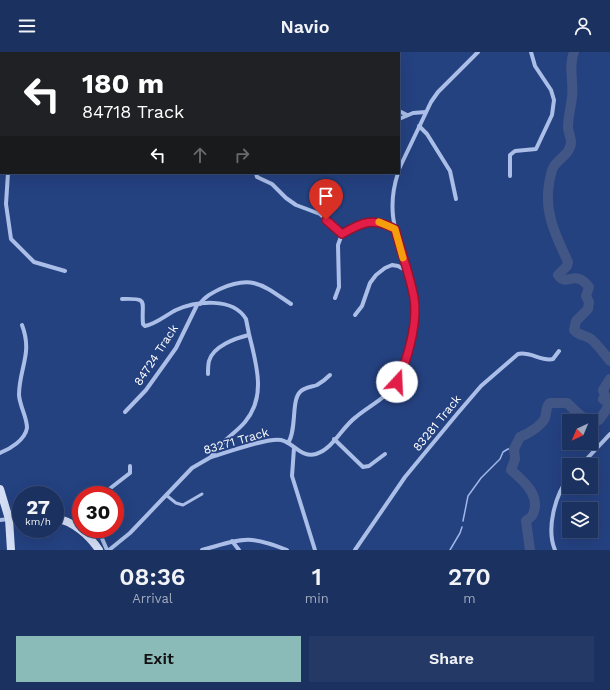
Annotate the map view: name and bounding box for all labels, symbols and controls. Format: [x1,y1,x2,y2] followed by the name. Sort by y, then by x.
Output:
[16,15,38,37] icon: menu
[572,15,594,37] icon: person
[281,16,329,37] text: Navio
[82,67,164,100] text: 180 m
[16,68,68,120] icon: left
[82,101,184,122] text: 84718 Track
[147,144,169,166] icon: left
[189,144,211,166] icon: ahead
[231,144,253,166] icon: right
[309,179,343,220] pin
[315,185,337,207] icon: arrive
[131,322,181,388] street label: 84724 Track
[376,361,418,403] position arrow
[410,392,464,454] street label: 83281 Track
[562,414,598,450] north arrow
[562,414,598,538] map controls
[202,425,271,457] street label: 83271 Track
[562,458,598,494] button: search
[72,486,124,538] speed limit sign: 30
[26,495,50,519] text: 27
[562,502,598,538] button: layers
[25,516,51,527] text: km/h
[119,563,186,591] text: 08:36
[312,563,322,591] text: 1
[448,563,491,591] text: 270
[132,591,173,606] text: Arrival
[305,591,329,606] text: min
[463,591,476,606] text: m
[16,636,301,682] button: Exit
[309,636,594,682] button: Share

